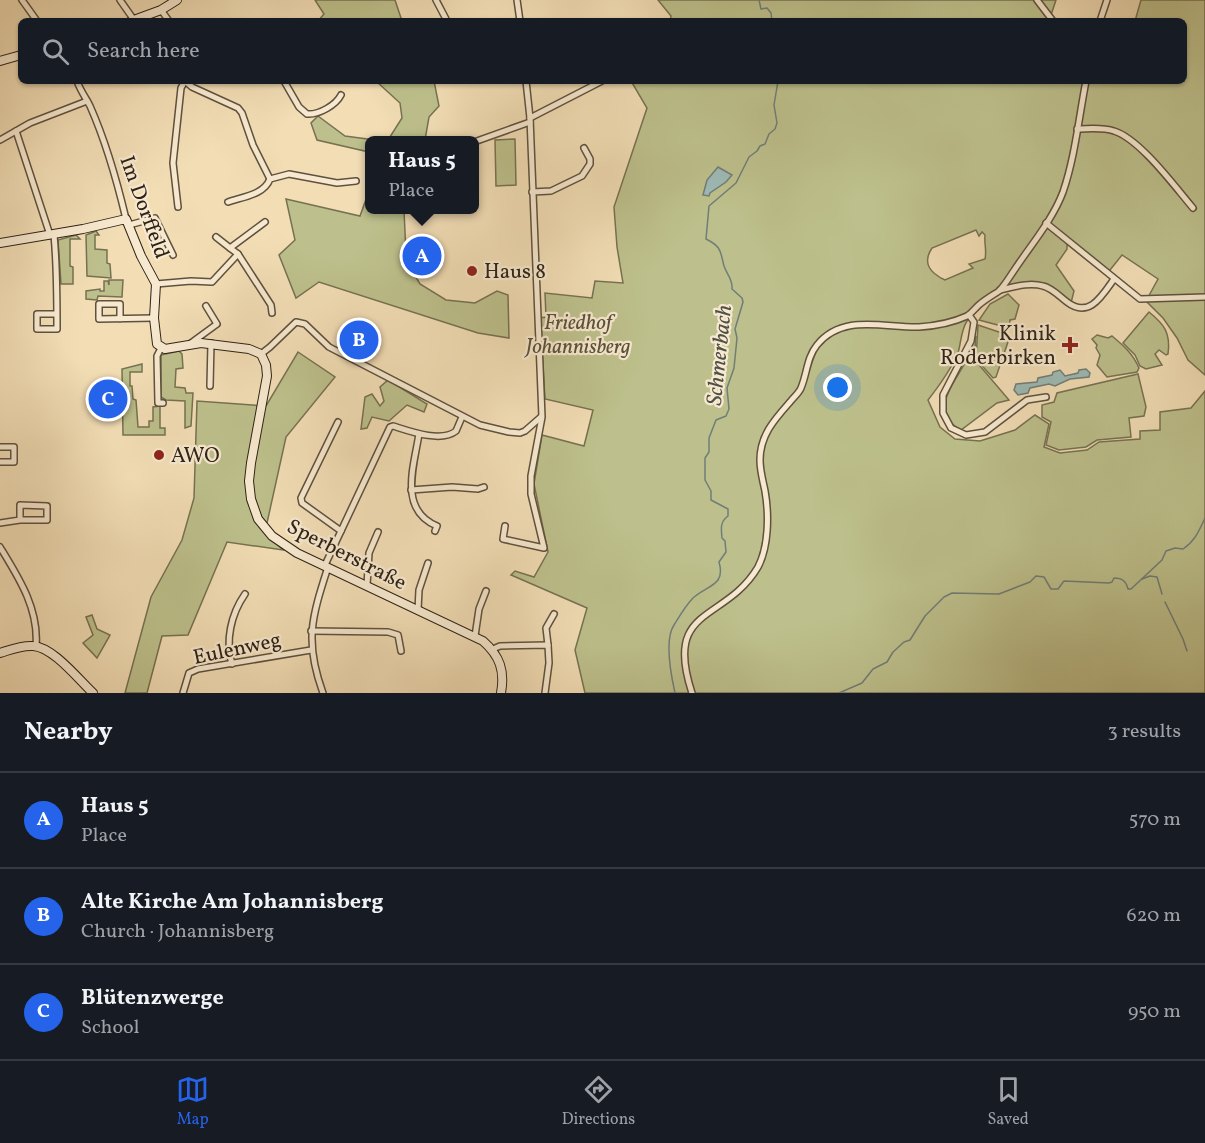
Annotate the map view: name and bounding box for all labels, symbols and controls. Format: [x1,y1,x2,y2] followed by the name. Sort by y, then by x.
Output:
[18,18,1187,84] search box
[39,35,72,68] icon: search
[87,36,200,67] text: Search here
[365,136,479,214] popup
[388,146,456,177] text: Haus 5
[112,152,176,263] street label: Im Dorffeld
[388,177,434,205] text: Place
[402,234,442,278] pin: A
[484,258,546,287] place label: Haus 8
[465,264,479,278] marker: Haus 8
[700,303,741,407] water label: Schmerbach
[524,309,630,362] park label: Friedhof Johannisberg
[340,318,378,362] pin: B
[940,320,1057,373] place label: Klinik Roderbirken
[1061,336,1079,354] marker: Klinik Roderbirken
[823,373,852,402] your location
[88,376,128,422] pin: C
[171,442,220,471] place label: AWO
[152,448,166,462] marker: AWO
[281,513,411,598] street label: Sperberstraße
[191,626,284,673] street label: Eulenweg
[24,714,113,750] text: Nearby
[1107,718,1181,746] text: 3 results
[81,791,149,822] text: Haus 5
[36,806,51,834] text: A
[1129,806,1181,834] text: 570 m
[81,822,127,850] text: Place
[81,887,384,918] text: Alte Kirche Am Johannisberg
[37,902,50,930] text: B
[1127,902,1181,930] text: 620 m
[81,918,274,946] text: Church · Johannisberg
[81,983,224,1014] text: Blütenzwerge
[37,998,50,1026] text: C
[1128,998,1181,1026] text: 950 m
[81,1014,139,1042] text: School
[176,1073,209,1131] tab: Map
[562,1073,635,1131] tab: Directions
[988,1073,1029,1131] tab: Saved

